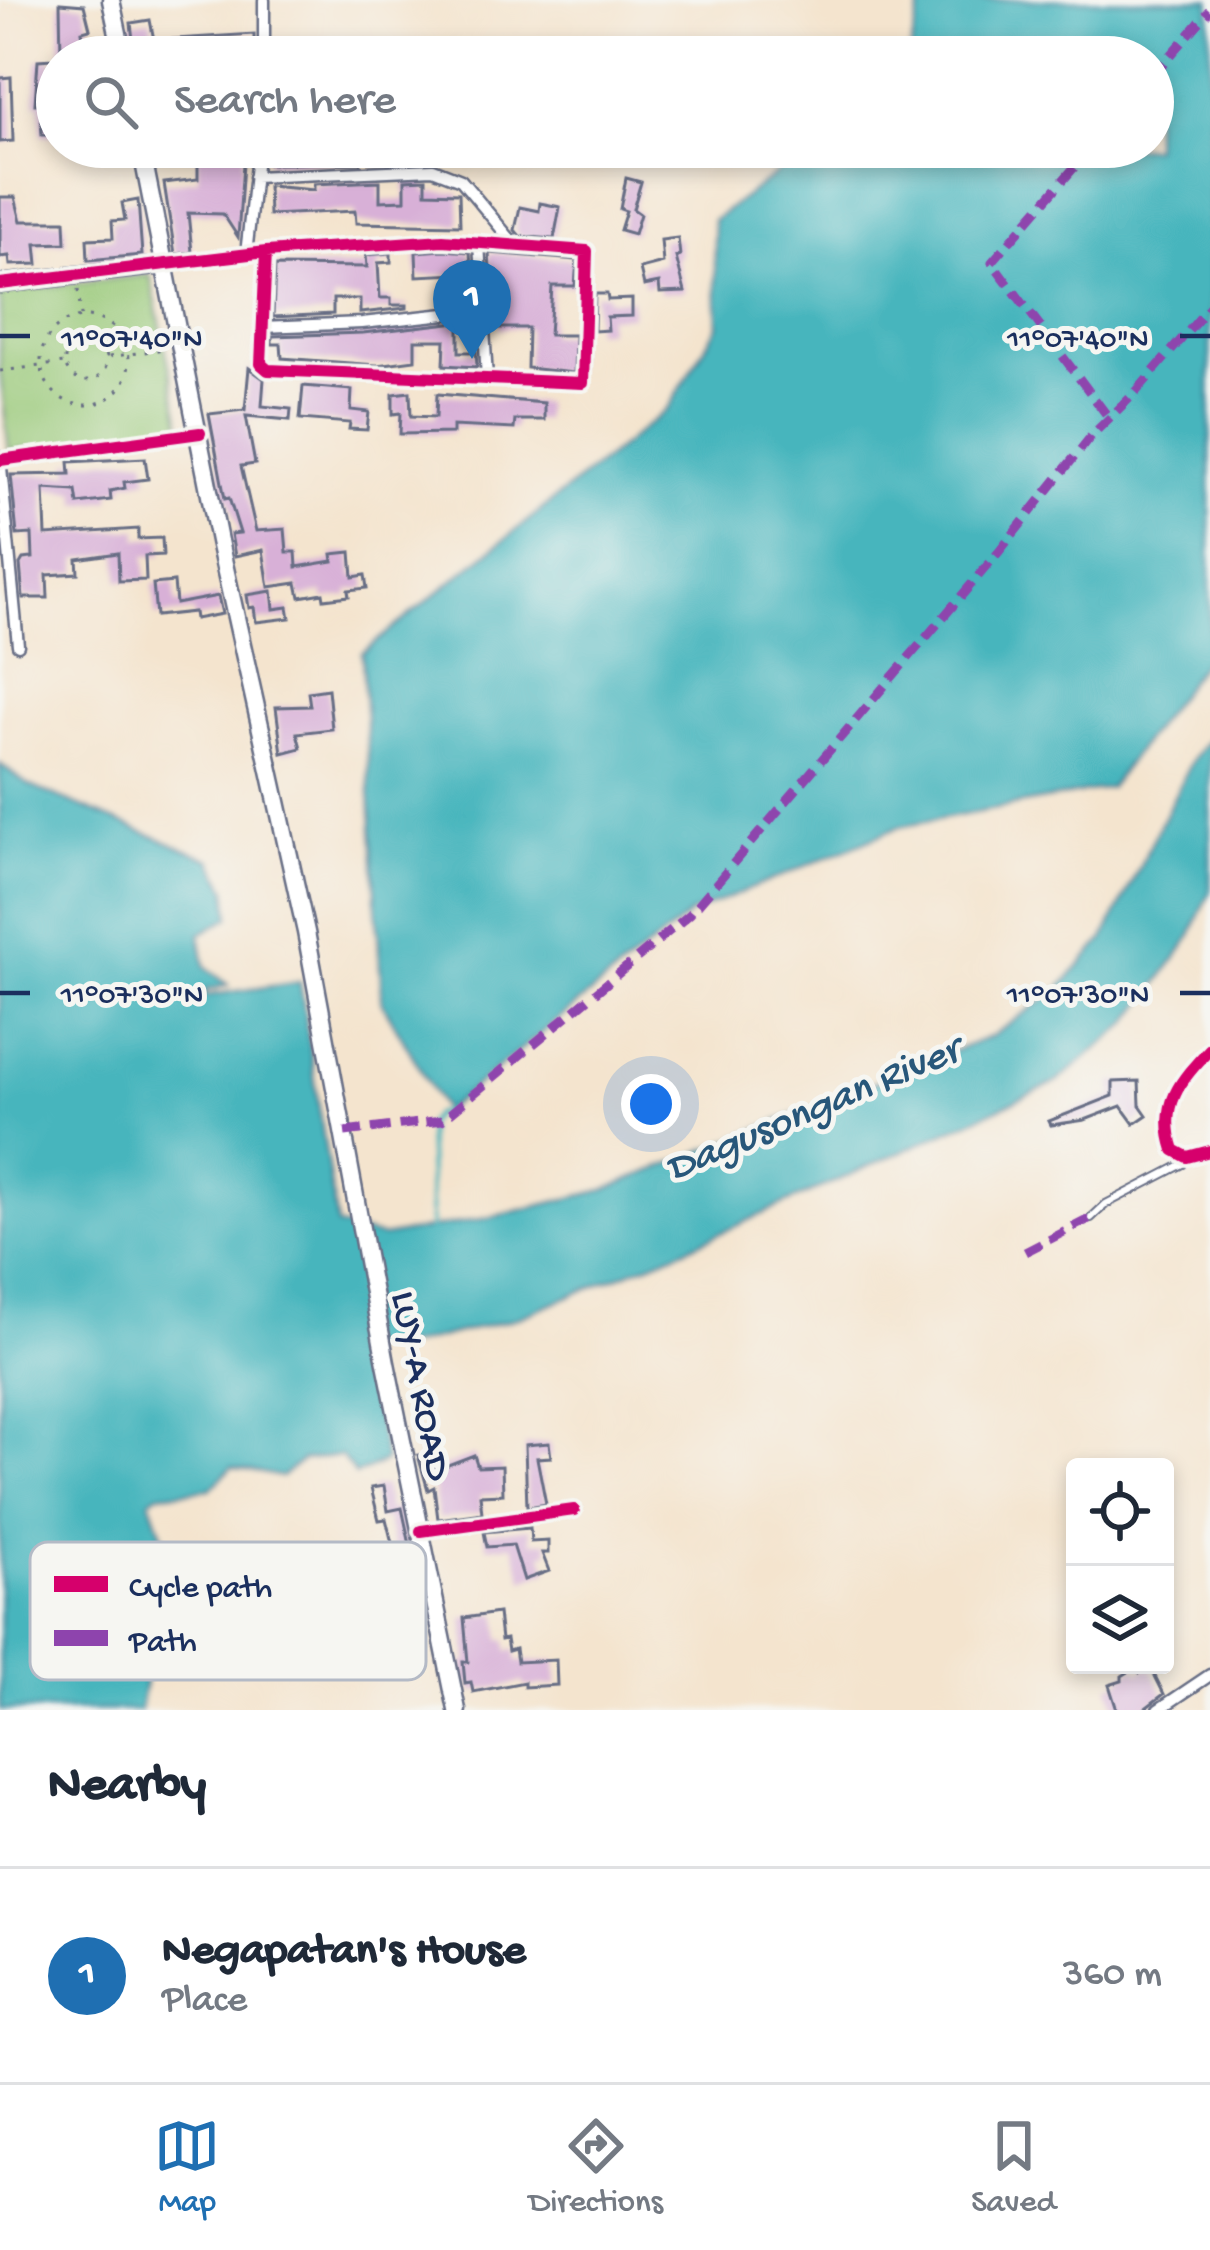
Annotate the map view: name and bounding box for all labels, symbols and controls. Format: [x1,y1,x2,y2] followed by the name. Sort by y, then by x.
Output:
[36,36,1174,168] search box
[78,69,144,135] icon: search
[174,76,396,129] text: Search here
[433,260,511,359] pin: 1
[60,324,203,359] text: 11°07'40"N
[1006,324,1149,359] text: 11°07'40"N
[60,980,203,1015] text: 11°07'30"N
[1006,980,1149,1015] text: 11°07'30"N
[659,1025,976,1196] water label: Dagusongan River
[621,1074,681,1134] your location
[377,1288,459,1485] street label: LUY-A ROAD
[1066,1458,1174,1674] map controls
[1066,1458,1174,1566] button: locate
[30,1542,426,1680] legend
[1066,1566,1174,1674] button: layers
[129,1571,272,1609] text: Cycle path
[128,1625,197,1663] text: Path
[48,1758,206,1818] text: Nearby
[162,1926,526,1979] text: Negapatan's House
[79,1953,95,1999] text: 1
[1063,1953,1162,1999] text: 360 m
[162,1979,247,2025] text: Place
[154,2113,220,2223] tab: Map
[529,2113,663,2223] tab: Directions
[971,2113,1056,2223] tab: Saved

